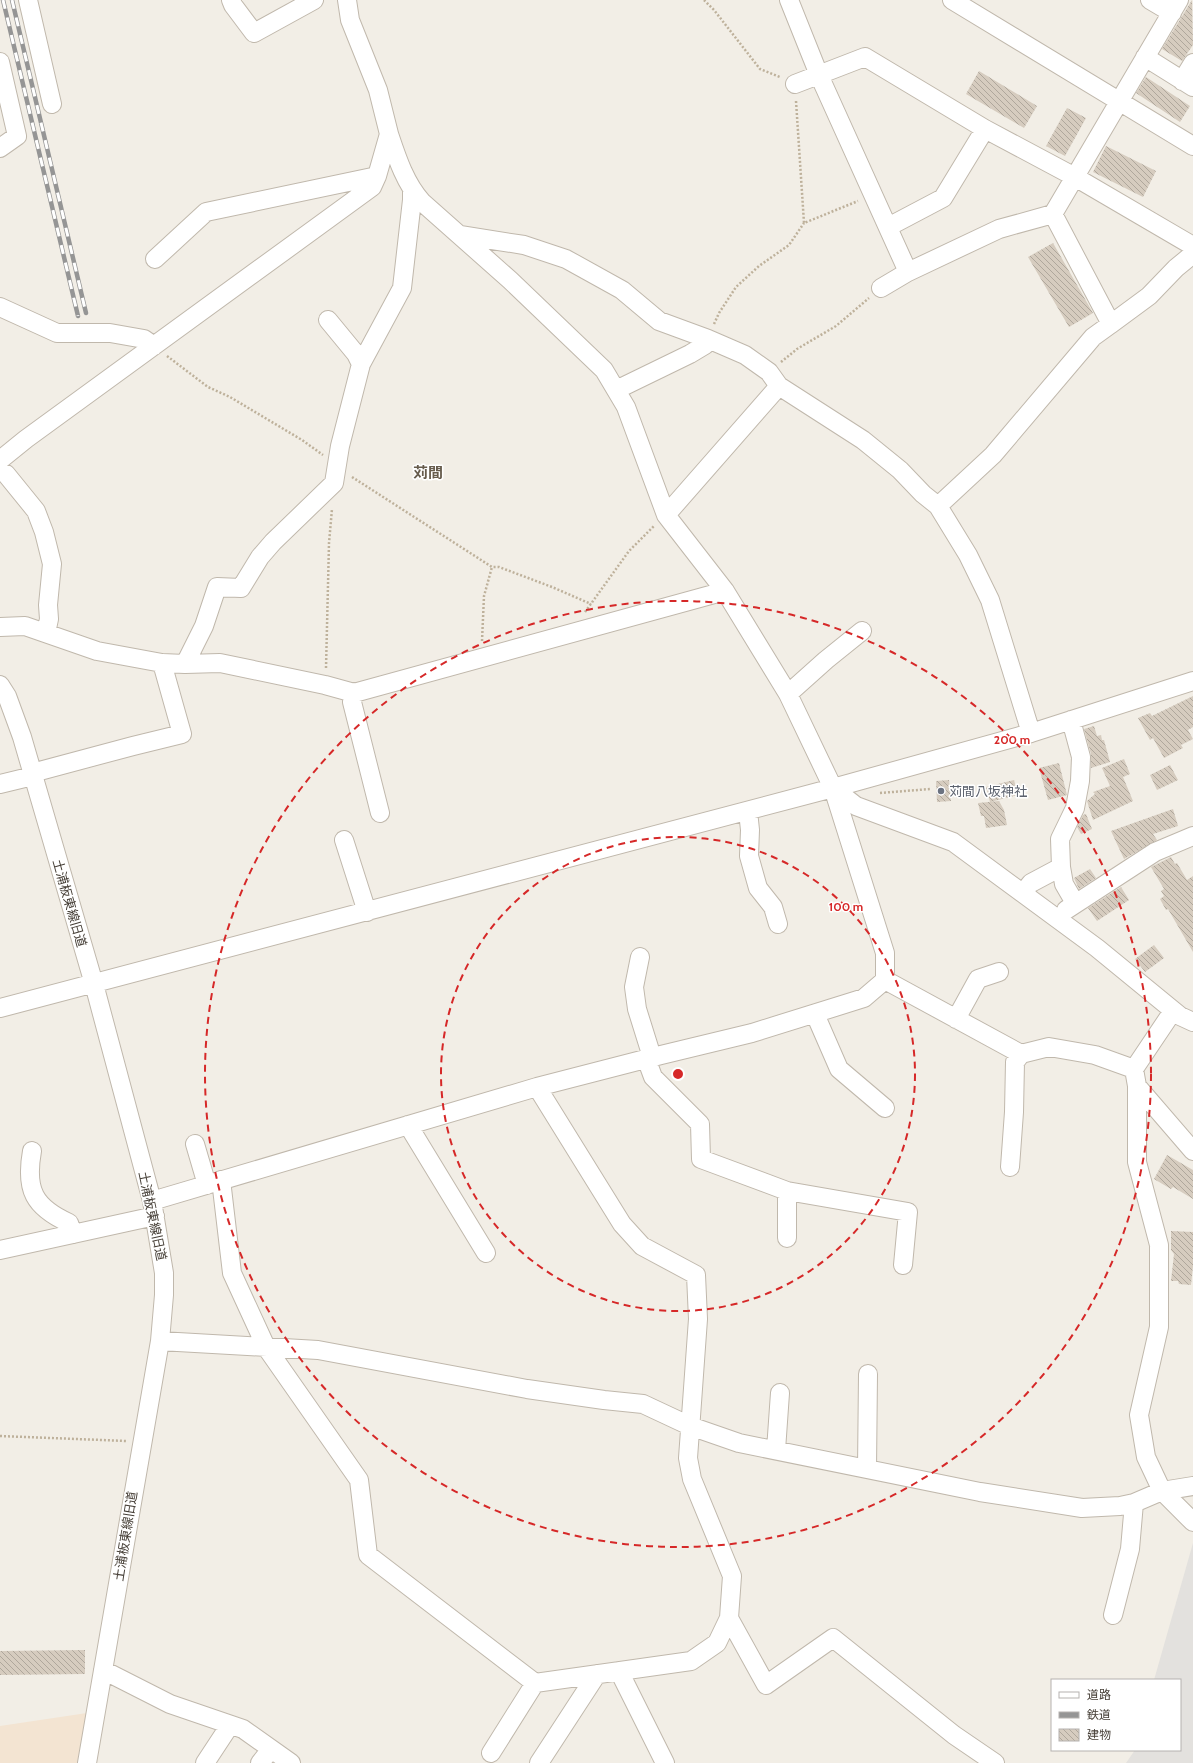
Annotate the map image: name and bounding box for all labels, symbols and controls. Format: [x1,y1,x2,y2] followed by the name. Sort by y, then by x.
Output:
[413,464,443,482] district label: 苅間
[994,732,1030,747] text: 200 m
[949,783,1027,799] place label: 苅間八坂神社
[936,786,946,796] marker: 苅間八坂神社
[50,857,90,949] street label: 土浦板東線旧道
[829,899,863,914] text: 100 m
[671,1067,685,1081] centre of rings
[136,1170,170,1262] street label: 土浦板東線旧道
[110,1490,140,1582] street label: 土浦板東線旧道
[1051,1679,1181,1751] legend
[1087,1687,1111,1702] text: 道路
[1087,1707,1111,1722] text: 鉄道
[1087,1727,1111,1742] text: 建物

